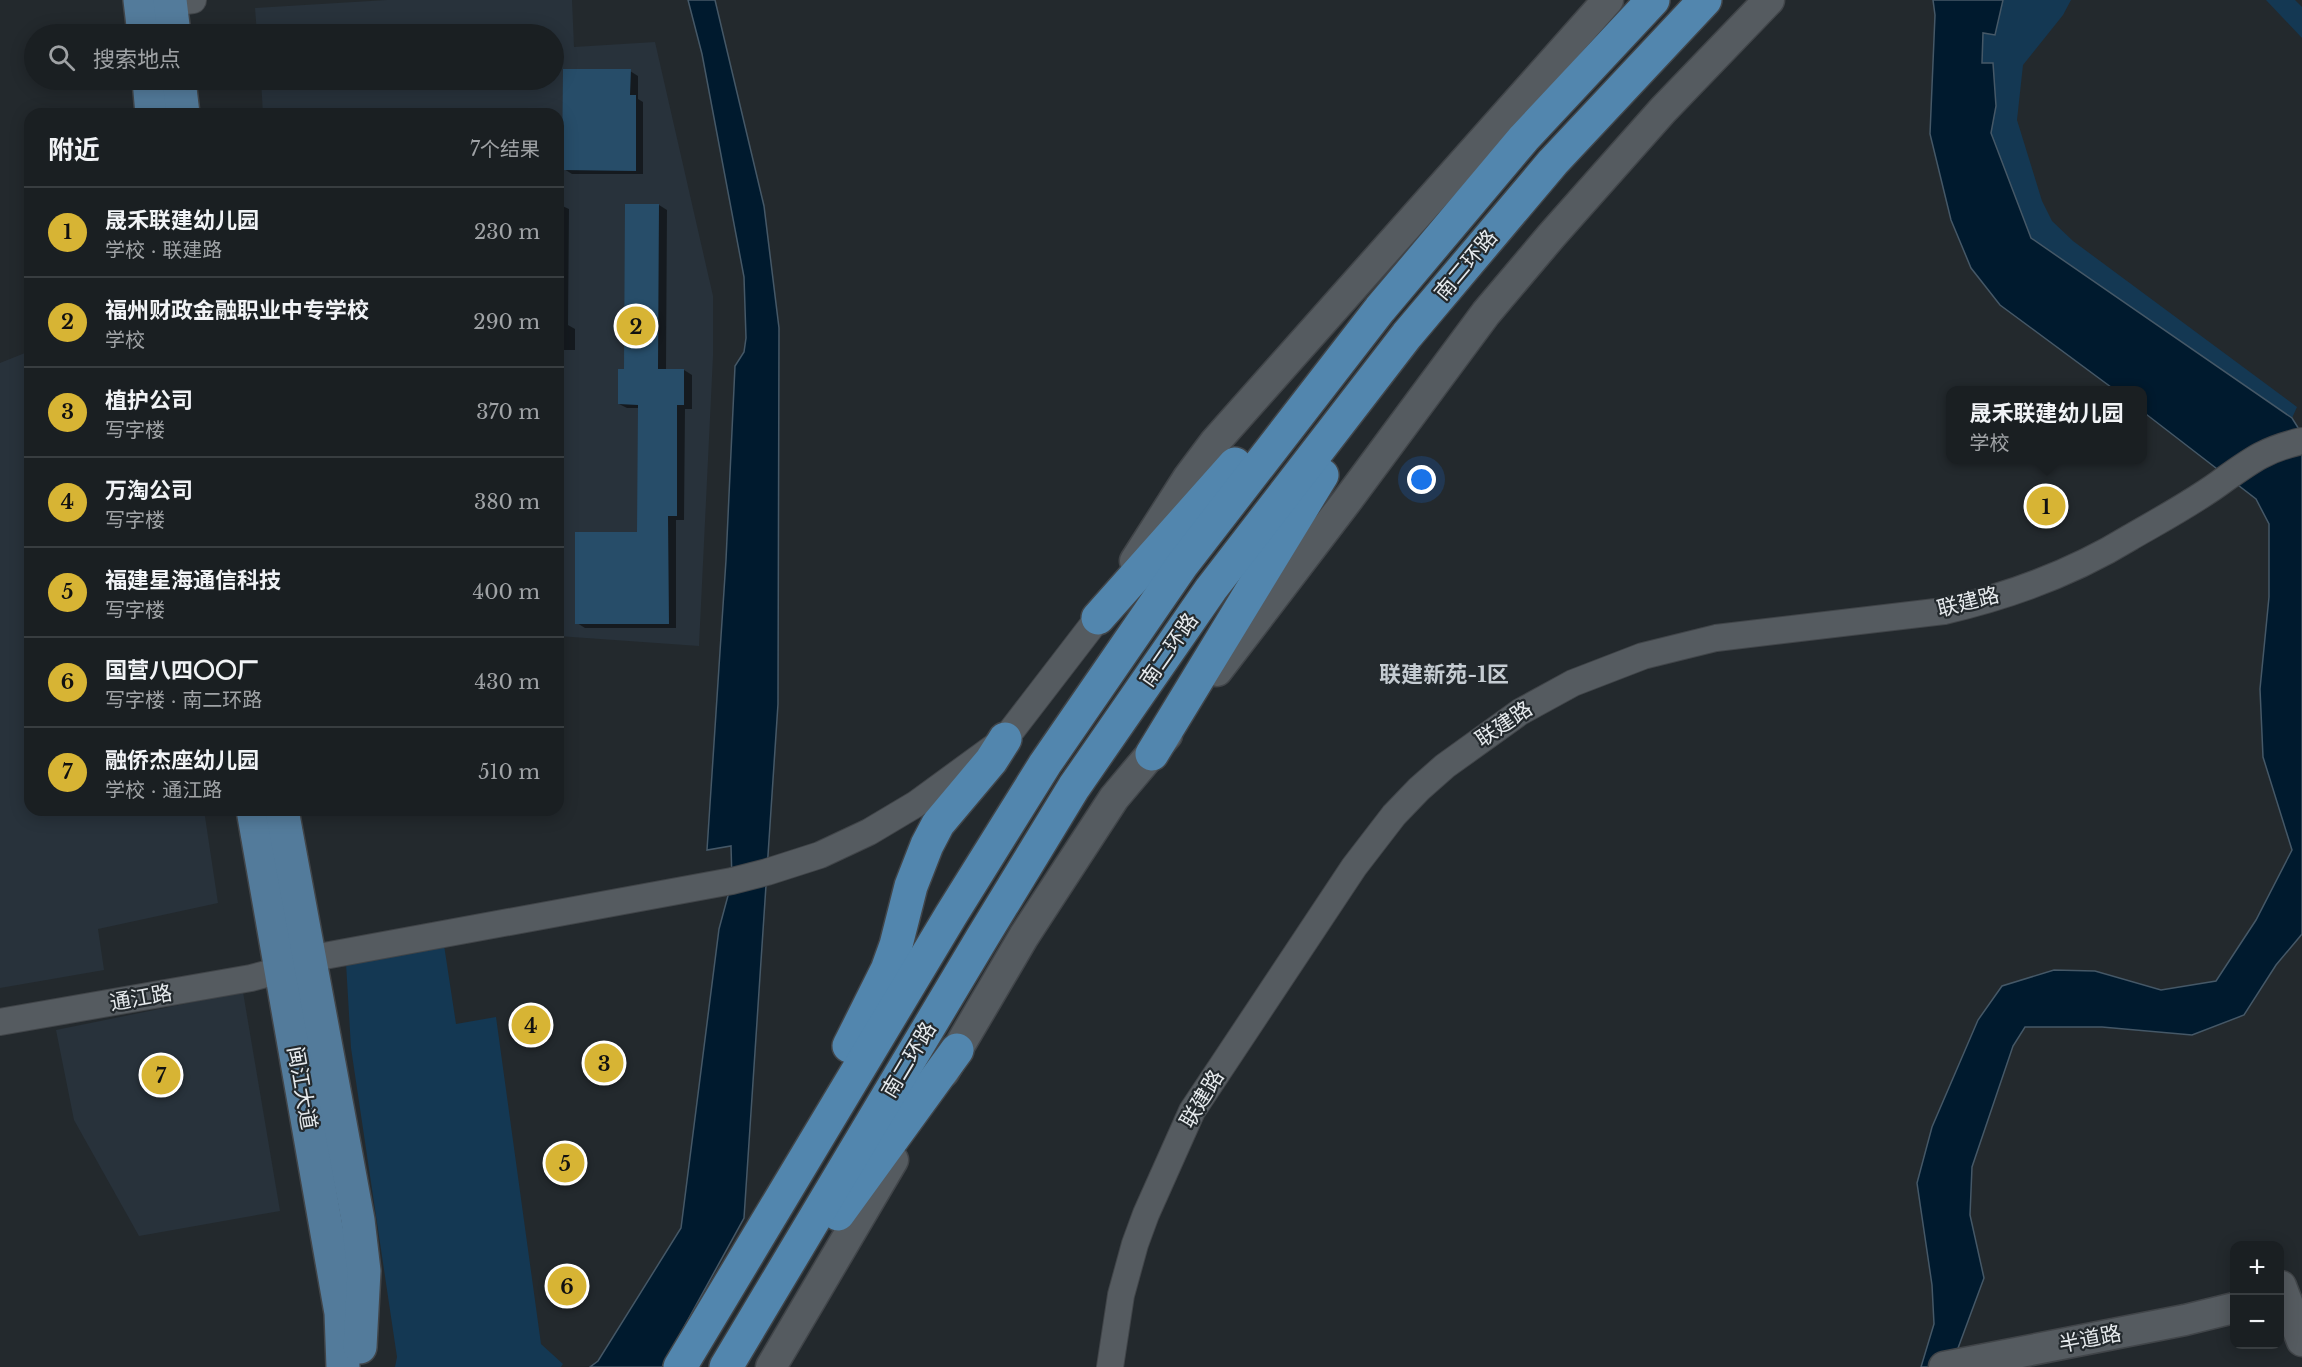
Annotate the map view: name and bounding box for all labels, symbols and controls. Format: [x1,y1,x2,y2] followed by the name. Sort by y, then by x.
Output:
[24,24,564,90] search box
[45,41,78,74] icon: search
[93,46,181,73] text: 搜索地点
[48,134,100,166] text: 附近
[470,137,540,161] text: 7个结果
[105,207,259,234] text: 晟禾联建幼儿园
[63,220,72,244] text: 1
[474,220,540,244] text: 230 m
[1429,224,1503,306] street label: 南二环路
[105,238,222,262] text: 学校 · 联建路
[105,297,369,324] text: 福州财政金融职业中专学校
[616,304,656,348] pin: 2
[61,310,74,334] text: 2
[473,310,540,334] text: 290 m
[105,328,145,352] text: 学校
[1946,386,2147,464] popup
[105,387,193,414] text: 植护公司
[61,400,74,424] text: 3
[476,400,540,424] text: 370 m
[1969,400,2124,427] text: 晟禾联建幼儿园
[105,418,165,442] text: 写字楼
[1969,431,2009,455] text: 学校
[1407,465,1436,494] your location
[105,477,193,504] text: 万淘公司
[2026,484,2066,528] pin: 1
[61,490,74,514] text: 4
[474,490,540,514] text: 380 m
[105,508,165,532] text: 写字楼
[105,567,281,594] text: 福建星海通信科技
[62,580,73,604] text: 5
[473,580,540,604] text: 400 m
[1934,582,2002,622] street label: 联建路
[105,598,165,622] text: 写字楼
[1134,608,1204,692] street label: 南二环路
[105,657,259,684] text: 国营八四〇〇厂
[1379,661,1509,688] district label: 联建新苑-1区
[61,670,74,694] text: 6
[475,670,540,694] text: 430 m
[105,688,262,712] text: 写字楼 · 南二环路
[1471,696,1537,752] street label: 联建路
[105,747,259,774] text: 融侨杰座幼儿园
[62,760,73,784] text: 7
[478,760,540,784] text: 510 m
[105,778,222,802] text: 学校 · 通江路
[108,980,174,1016] street label: 通江路
[512,1002,550,1048] pin: 4
[876,1017,942,1103] street label: 南二环路
[584,1040,624,1086] pin: 3
[282,1044,322,1132] street label: 闽江大道
[142,1052,180,1098] pin: 7
[1175,1065,1229,1133] street label: 联建路
[546,1140,584,1186] pin: 5
[2230,1241,2284,1349] map controls
[2230,1241,2284,1295] button: +
[548,1264,586,1308] pin: 6
[2230,1295,2284,1349] button: −
[2057,1320,2123,1358] street label: 半道路

